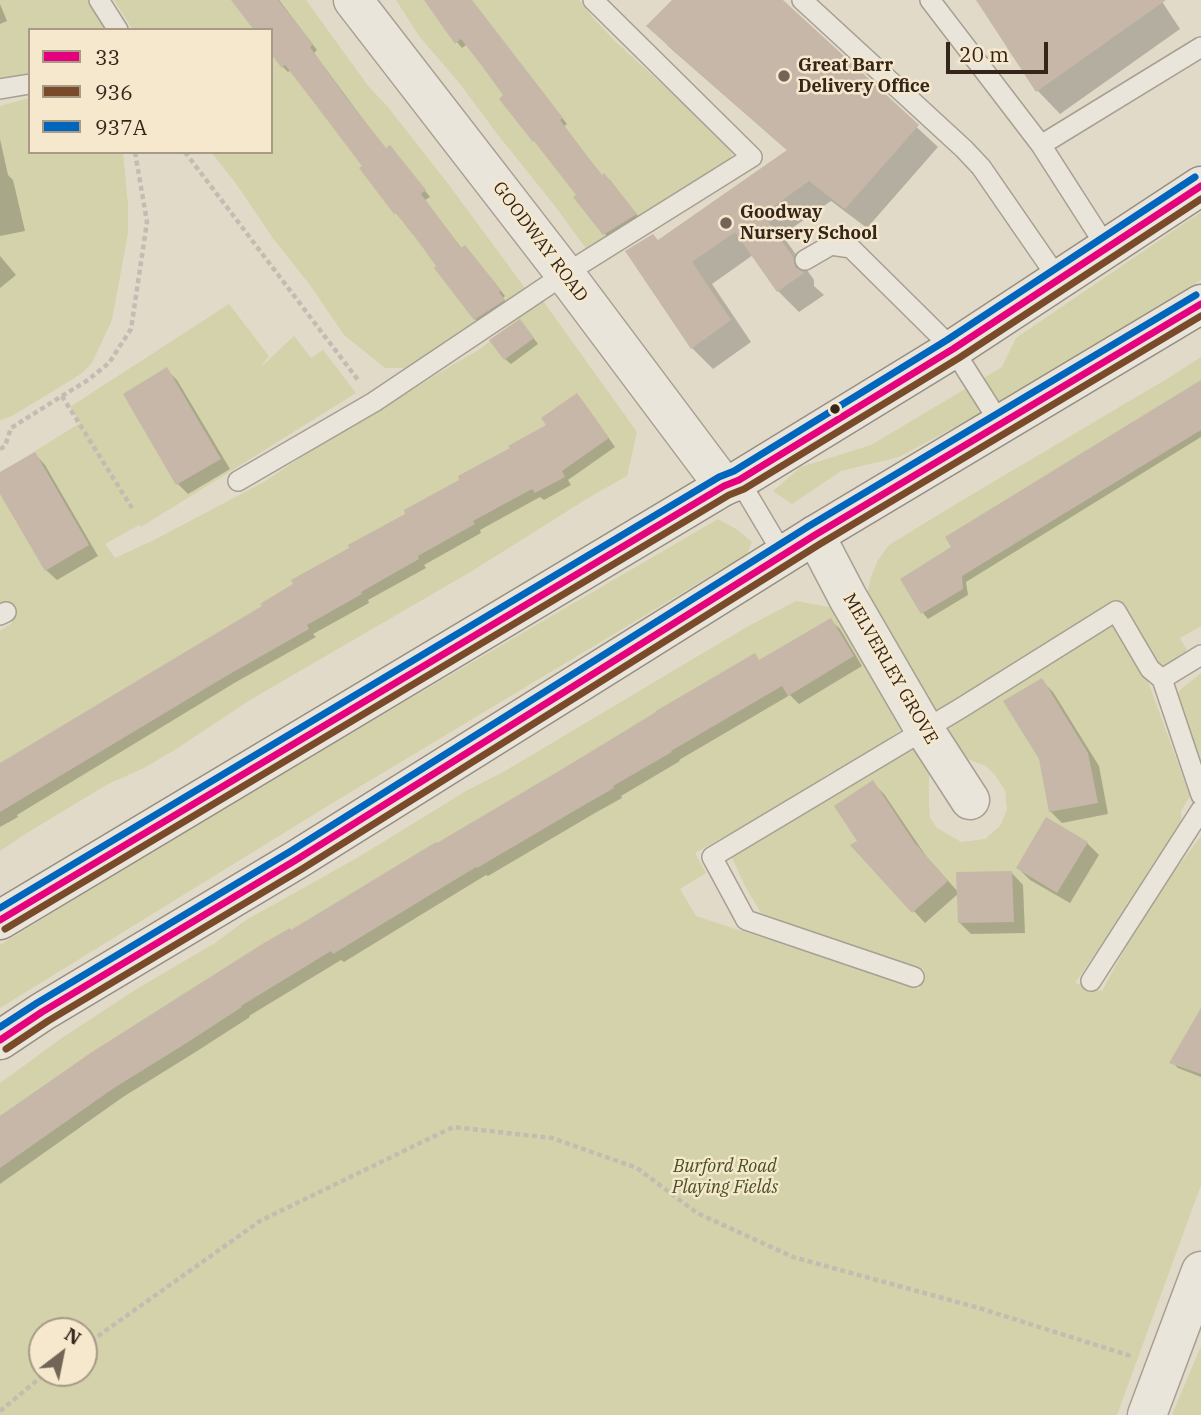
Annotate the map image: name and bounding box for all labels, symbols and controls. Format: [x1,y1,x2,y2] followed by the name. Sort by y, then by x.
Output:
[28,28,273,154] legend
[949,28,1050,72] scale bar
[959,40,1009,68] text: 20 m
[95,43,120,71] text: 33
[798,55,930,98] place label: Great Barr Delivery Office
[776,68,792,84] marker: Great Barr Delivery Office
[95,78,133,106] text: 936
[95,113,147,141] text: 937A
[488,178,592,306] street label: GOODWAY ROAD
[740,202,878,244] place label: Goodway Nursery School
[718,215,734,231] marker: Goodway Nursery School
[828,402,842,416] unlabelled marker
[838,590,942,748] street label: MELVERLEY GROVE
[672,1156,778,1198] park label: Burford Road Playing Fields
[28,1317,98,1387] north arrow
[60,1322,86,1350] text: N

